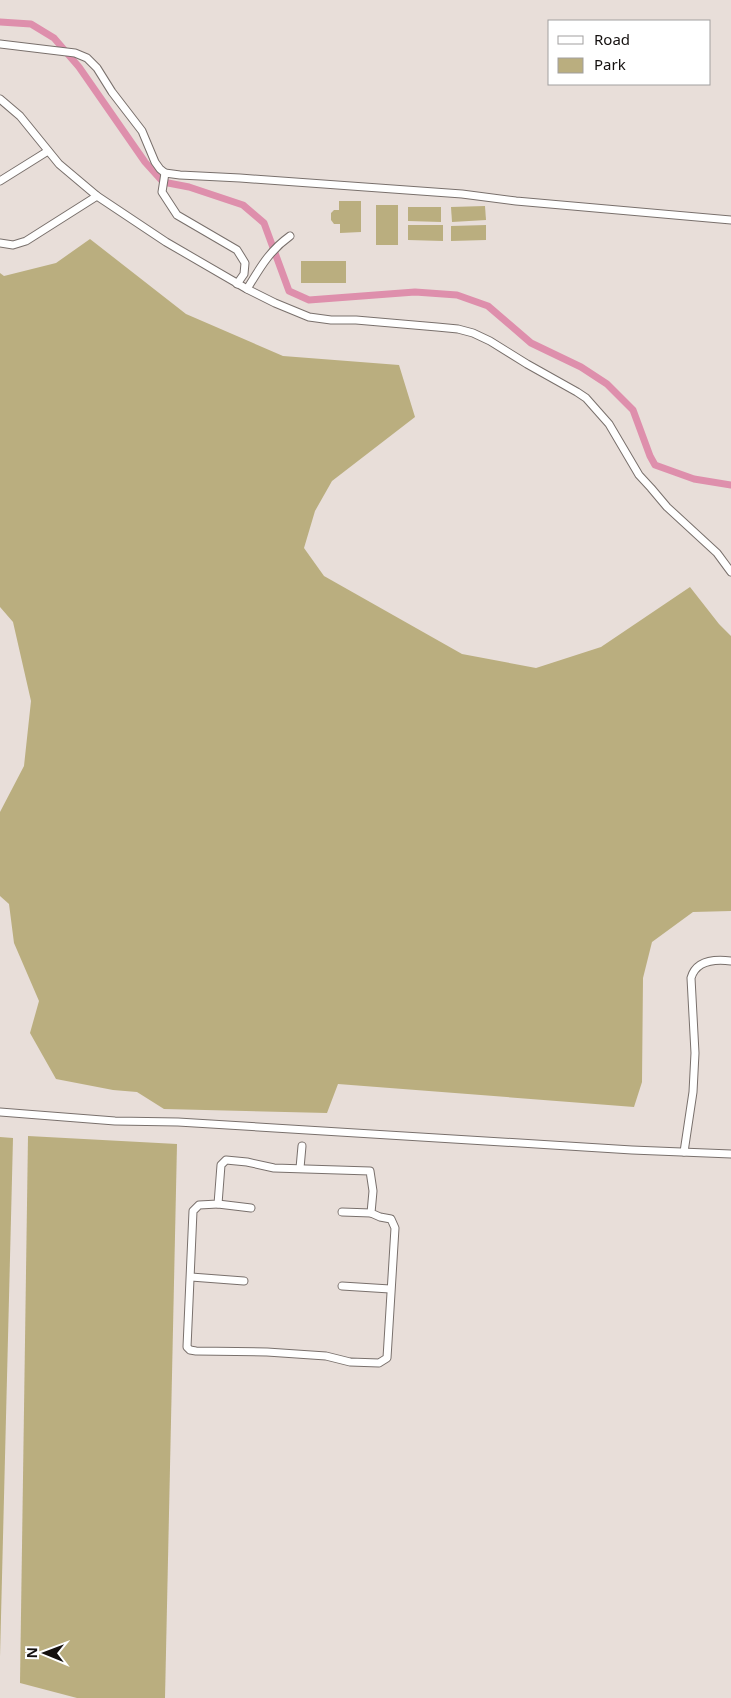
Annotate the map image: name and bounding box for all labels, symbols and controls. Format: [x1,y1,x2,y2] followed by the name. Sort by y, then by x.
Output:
[548,20,711,85] legend
[594,29,630,49] text: Road
[594,54,626,74] text: Park
[20,1628,70,1678] north arrow
[22,1647,41,1659] text: N

